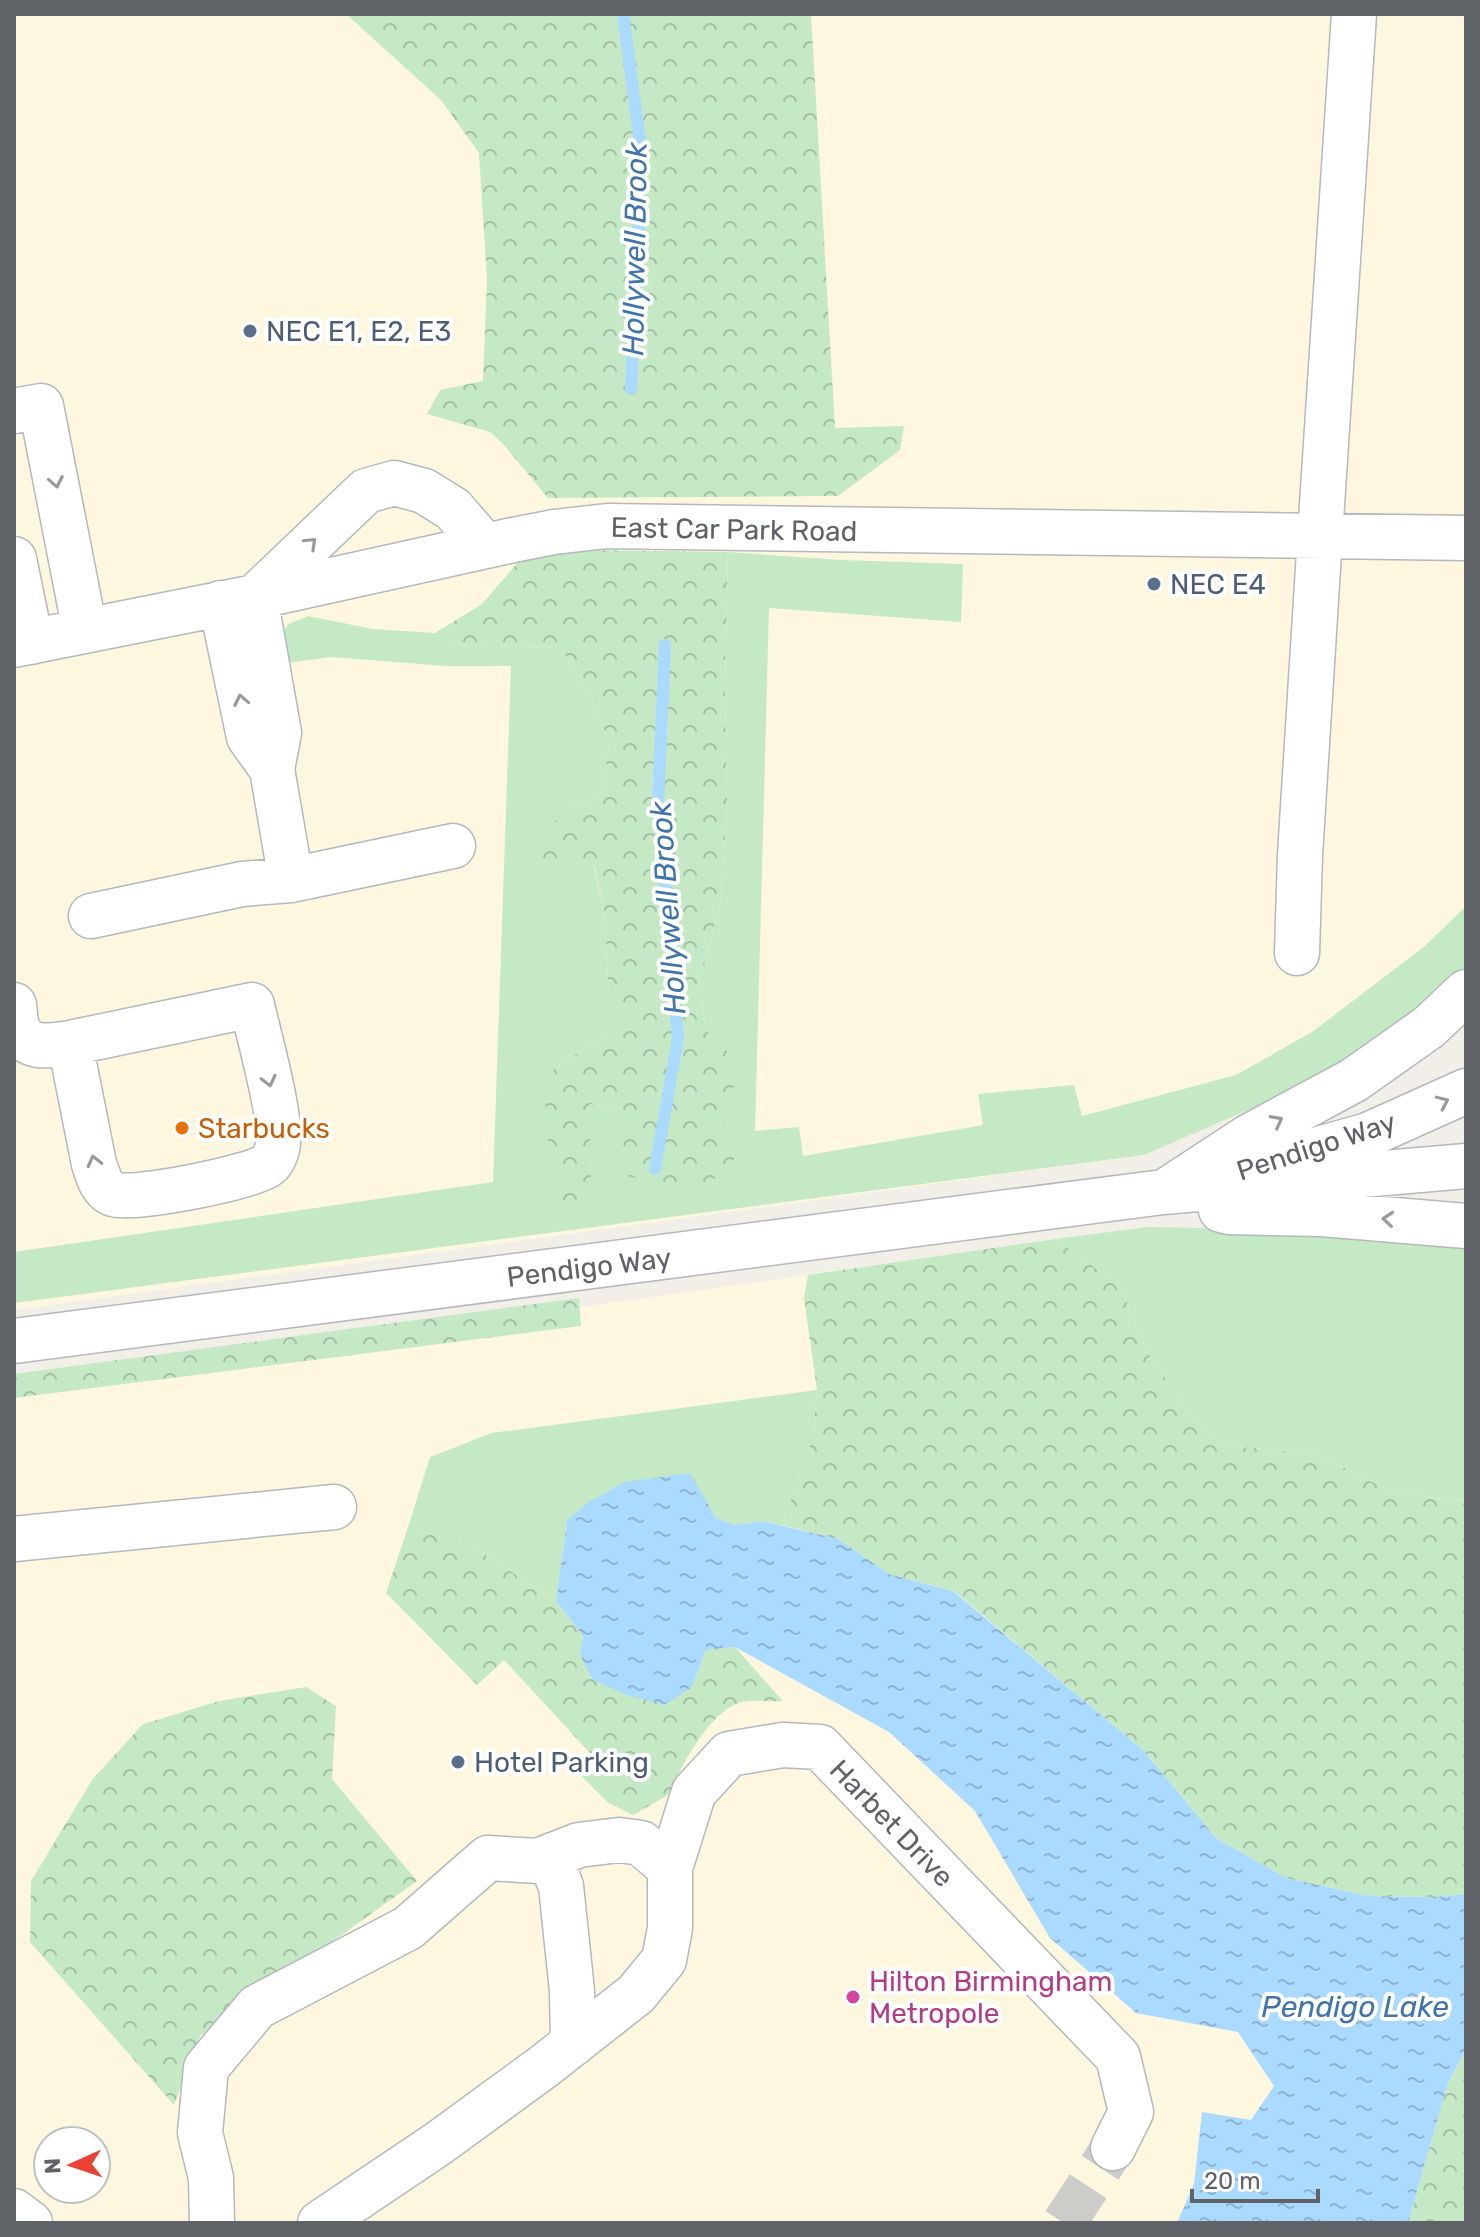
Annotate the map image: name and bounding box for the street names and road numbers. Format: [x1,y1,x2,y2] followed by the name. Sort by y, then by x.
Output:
[610,511,858,548] street label: East Car Park Road
[1232,1105,1400,1188] street label: Pendigo Way
[505,1241,673,1294] street label: Pendigo Way
[823,1753,960,1894] street label: Harbet Drive

